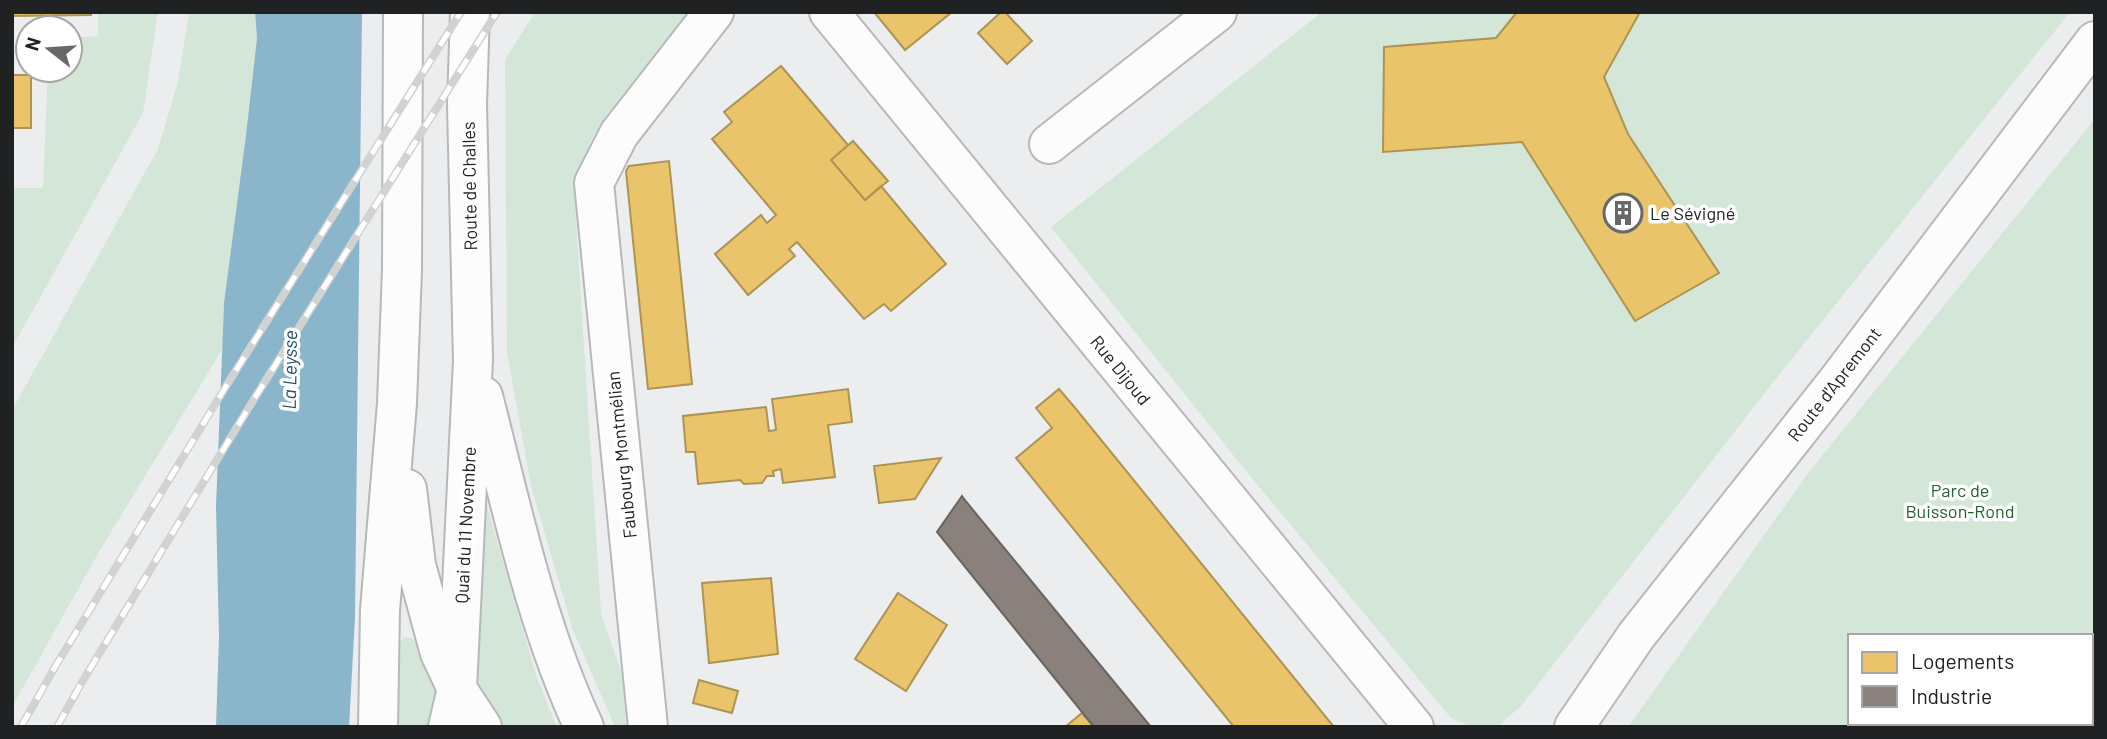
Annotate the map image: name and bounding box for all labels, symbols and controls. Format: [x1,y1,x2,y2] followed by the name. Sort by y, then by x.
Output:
[14,14,84,84] north arrow
[19,34,45,53] text: N
[457,121,481,251] street label: Route de Challes
[1602,192,1644,234] building icon: Le Sévigné
[1650,202,1735,224] place label: Le Sévigné
[1783,323,1885,445] street label: Route d'Apremont
[277,330,301,410] water label: La Leysse
[1086,331,1156,409] street label: Rue Dijoud
[601,370,641,540] street label: Faubourg Montmélian
[450,446,480,604] street label: Quai du 11 Novembre
[1906,479,2014,522] park label: Parc de Buisson-Rond
[1848,634,2093,725] legend
[1911,648,2014,673] text: Logements
[1911,683,1992,708] text: Industrie

